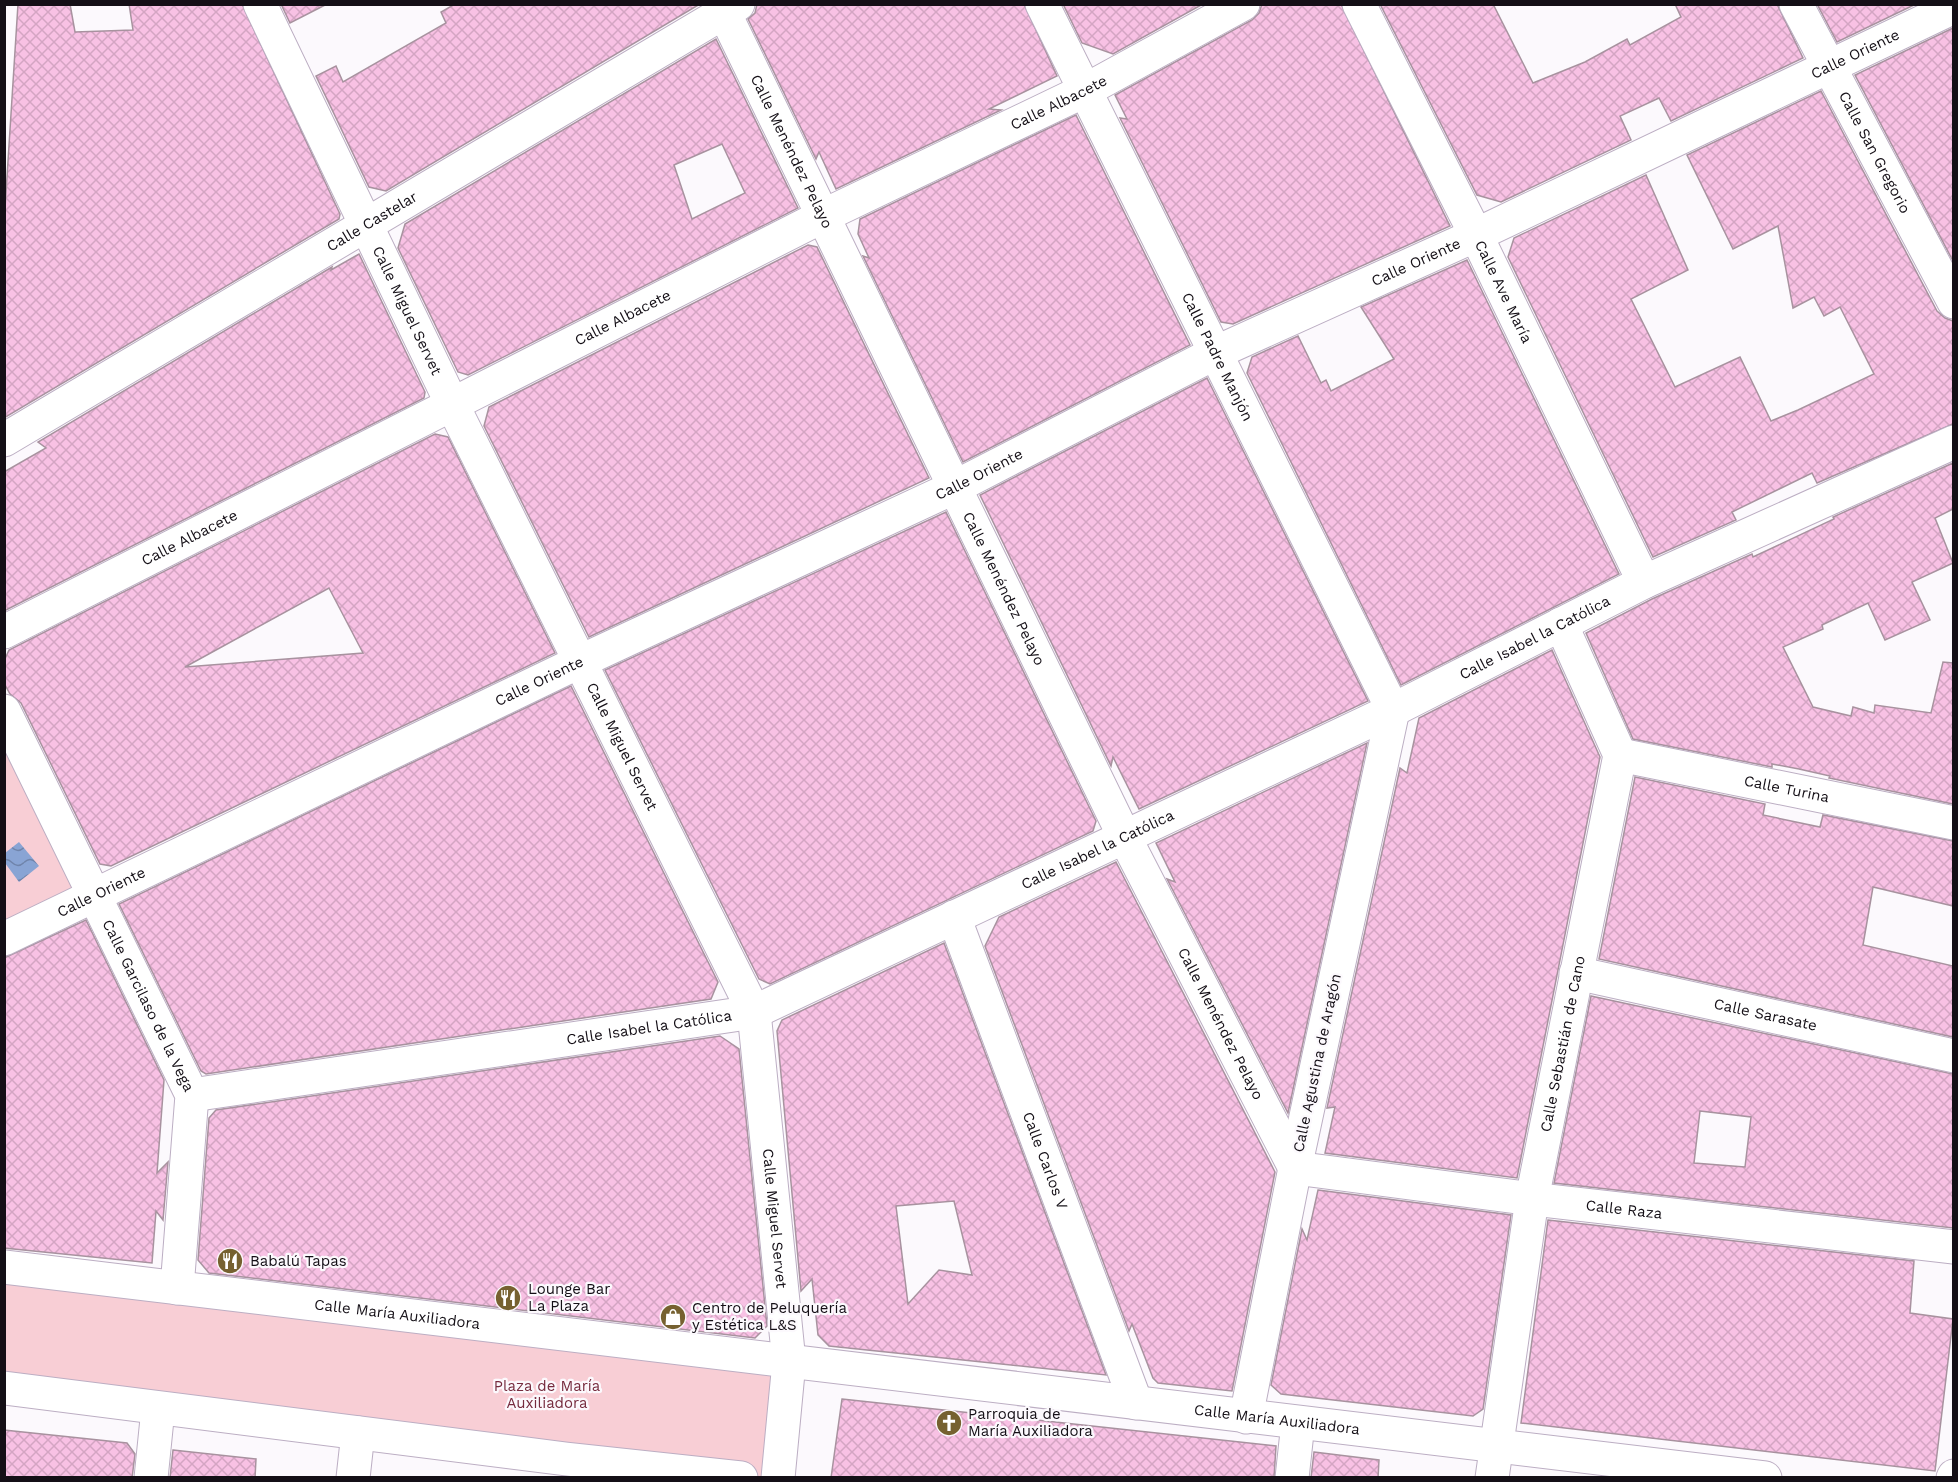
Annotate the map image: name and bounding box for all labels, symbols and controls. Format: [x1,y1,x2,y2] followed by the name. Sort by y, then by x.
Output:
[1808,25,1902,83] street label: Calle Oriente
[1007,71,1110,134] street label: Calle Albacete
[747,72,837,231] street label: Calle Menéndez Pelayo
[1835,88,1914,217] street label: Calle San Gregorio
[323,187,421,255] street label: Calle Castelar
[1369,234,1463,290] street label: Calle Oriente
[1471,237,1536,347] street label: Calle Ave María
[369,243,446,378] street label: Calle Miguel Servet
[572,286,674,350] street label: Calle Albacete
[1178,290,1257,424] street label: Calle Padre Manjón
[932,445,1026,504] street label: Calle Oriente
[138,506,240,570] street label: Calle Albacete
[959,509,1049,668] street label: Calle Menéndez Pelayo
[1456,592,1614,684] street label: Calle Isabel la Católica
[492,652,586,710] street label: Calle Oriente
[583,679,662,814] street label: Calle Miguel Servet
[1742,771,1831,806] street label: Calle Turina
[1018,806,1177,893] street label: Calle Isabel la Católica
[54,863,148,921] street label: Calle Oriente
[99,917,198,1095] street label: Calle Garcilaso de la Vega
[1174,945,1267,1103] street label: Calle Menéndez Pelayo
[1536,954,1589,1134] street label: Calle Sebastián de Cano
[1289,972,1345,1154] street label: Calle Agustina de Aragón
[1712,995,1819,1035] street label: Calle Sarasate
[565,1006,733,1049] street label: Calle Isabel la Católica
[1019,1109,1072,1212] street label: Calle Carlos V
[759,1148,791,1290] street label: Calle Miguel Servet
[1585,1196,1664,1223] street label: Calle Raza
[215,1246,245,1276] restaurant icon: Babalú Tapas
[250,1252,347,1270] place label: Babalú Tapas
[528,1280,610,1315] place label: Lounge Bar La Plaza
[493,1283,523,1313] restaurant icon: Lounge Bar La Plaza
[313,1295,482,1333] street label: Calle María Auxiliadora
[692,1299,848,1334] place label: Centro de Peluquería y Estética L&S
[658,1302,688,1332] shop icon: Centro de Peluquería y Estética L&S
[494,1377,601,1412] park label: Plaza de María Auxiliadora
[1193,1401,1361,1438] street label: Calle María Auxiliadora
[968,1405,1093,1440] place label: Parroquia de María Auxiliadora
[934,1408,964,1438] church icon: Parroquia de María Auxiliadora

